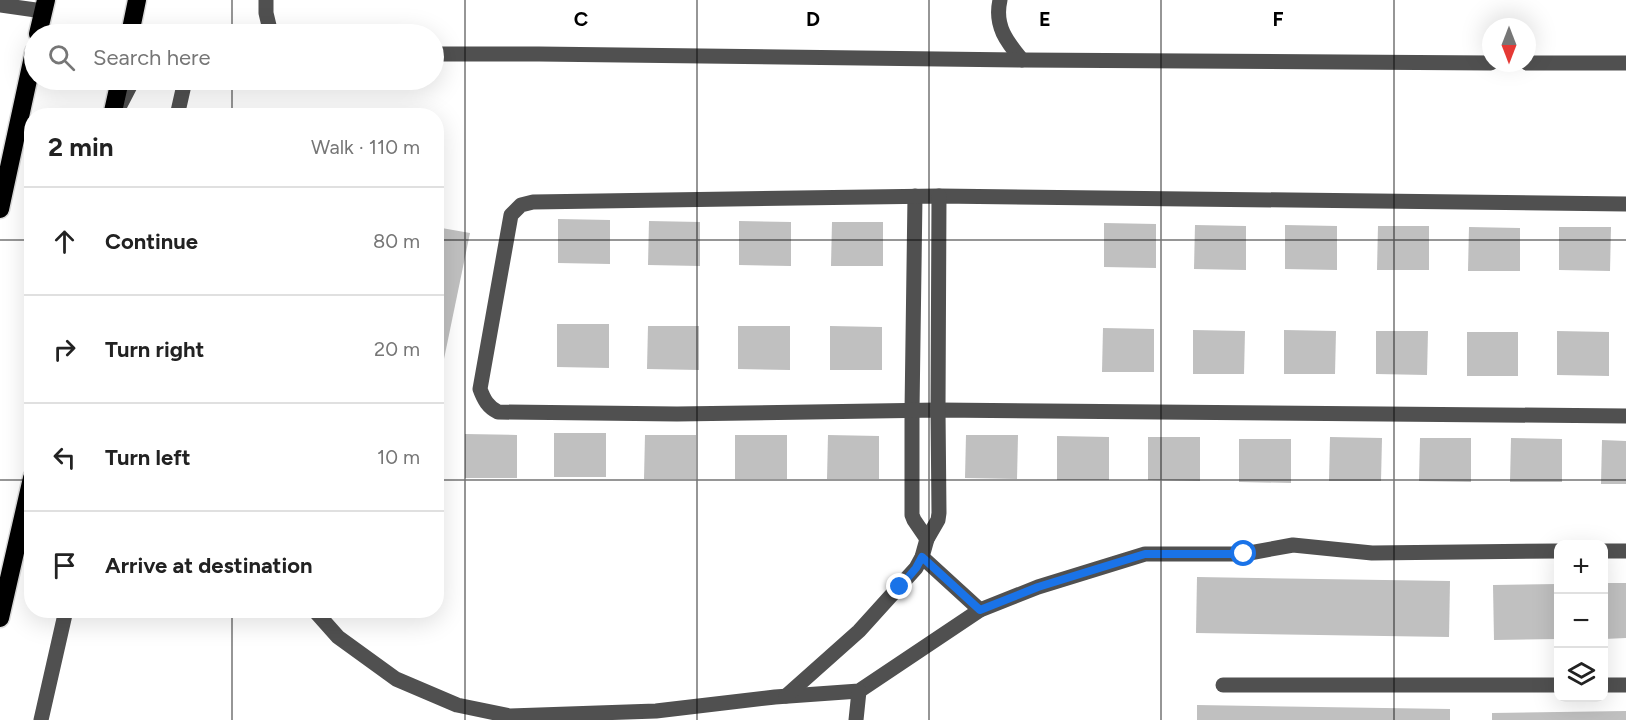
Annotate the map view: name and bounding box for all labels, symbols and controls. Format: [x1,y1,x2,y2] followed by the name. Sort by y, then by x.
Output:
[574,7,588,31] text: C
[806,7,820,31] text: D
[1039,7,1051,31] text: E
[1272,7,1284,31] text: F
[1482,18,1536,72] north arrow
[24,24,444,90] search box
[45,41,78,74] icon: search
[93,44,211,71] text: Search here
[48,131,114,163] text: 2 min
[311,135,420,159] text: Walk · 110 m
[48,225,81,258] icon: ahead
[105,228,198,255] text: Continue
[373,229,420,253] text: 80 m
[48,333,81,366] icon: right
[105,336,204,363] text: Turn right
[374,337,420,361] text: 20 m
[48,441,81,474] icon: left
[105,444,191,471] text: Turn left
[377,445,420,469] text: 10 m
[1230,540,1256,566] route start
[1554,540,1608,702] map controls
[1554,540,1608,594] button: +
[48,549,81,582] icon: arrive
[105,552,313,579] text: Arrive at destination
[886,573,912,599] route end
[1554,594,1608,648] button: −
[1554,648,1608,702] button: layers

